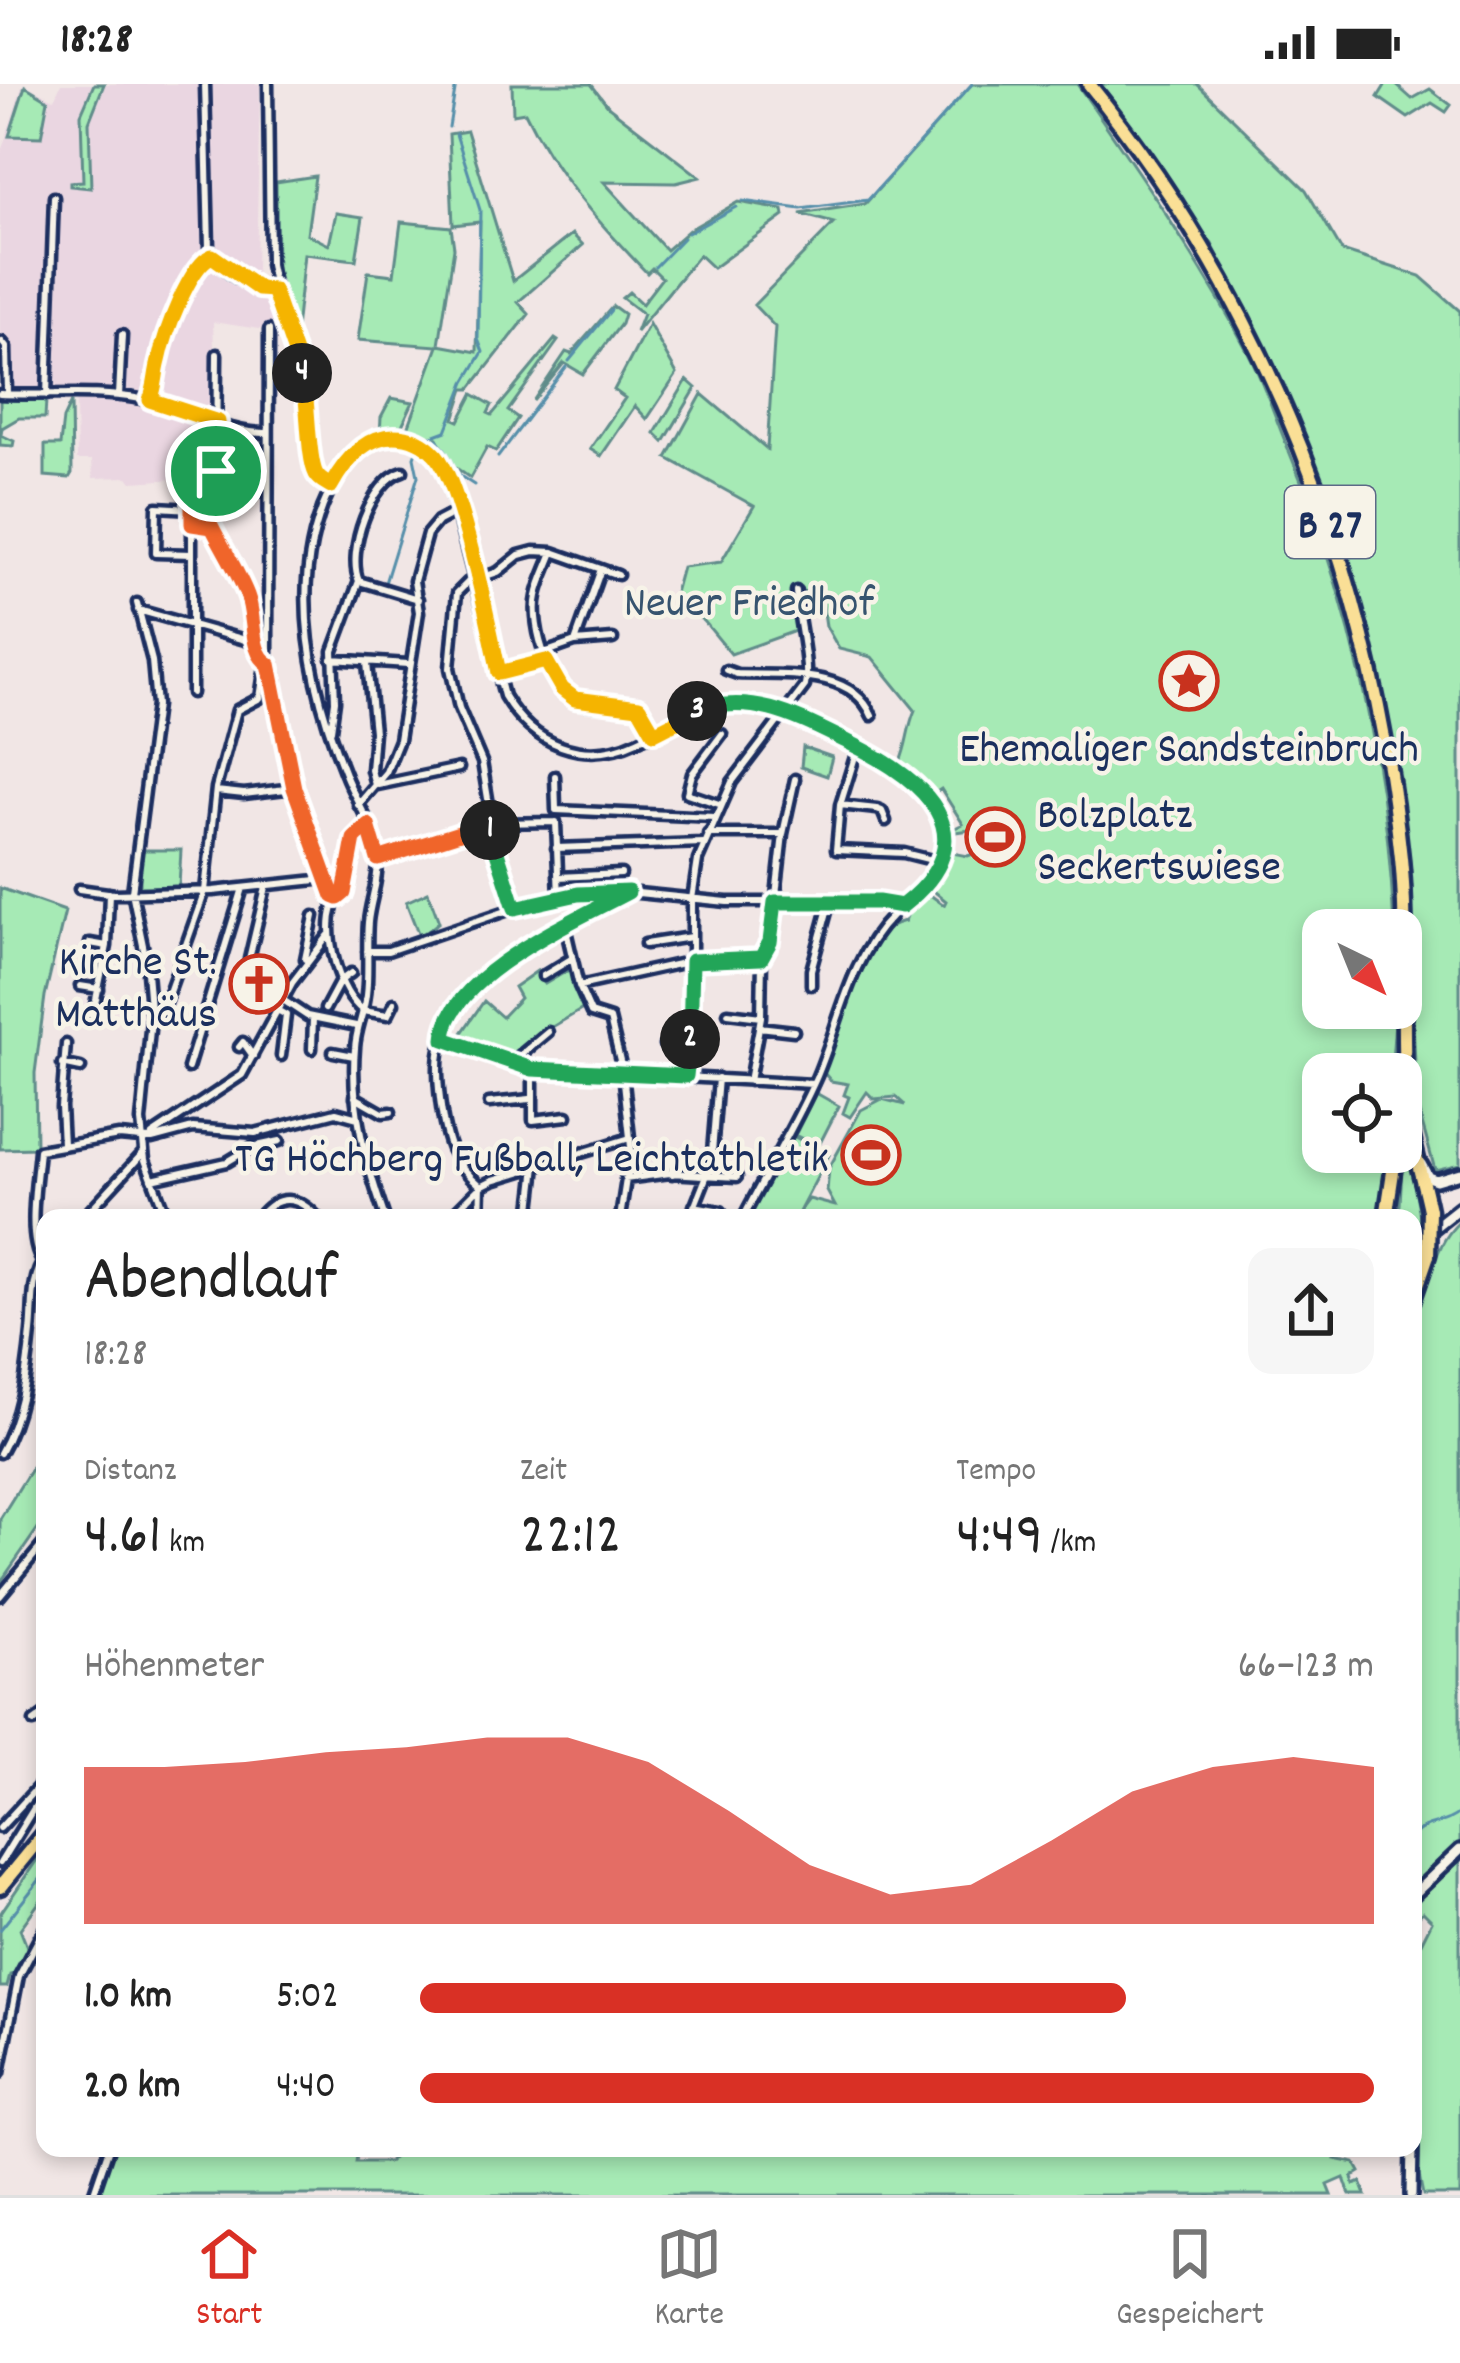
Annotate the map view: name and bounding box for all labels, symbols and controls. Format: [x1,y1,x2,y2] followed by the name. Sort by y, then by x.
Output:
[60,10,133,74] text: 18:28
[272,343,332,403] pin: 4
[295,349,309,396] text: 4
[165,420,267,522] pin
[183,438,249,504] icon: arrive
[1285,486,1375,558] road number: B 27
[624,574,875,638] park label: Neuer Friedhof
[1158,650,1220,712] place icon: Ehemaliger Sandsteinbruch
[667,681,727,741] pin: 3
[690,687,704,734] text: 3
[959,720,1419,784] place label: Ehemaliger Sandsteinbruch
[1037,786,1281,902] place label: Bolzplatz Seckertswiese
[460,800,520,860] pin: 1
[486,806,494,853] text: 1
[964,806,1026,868] sports icon: Bolzplatz Seckertswiese
[1302,909,1422,1029] north arrow
[1302,909,1422,1173] map controls
[55,933,217,1049] place label: Kirche St. Matthäus
[228,953,290,1015] church icon: Kirche St. Matthäus
[660,1009,720,1069] pin: 2
[683,1015,697,1062] text: 2
[1302,1053,1422,1173] button: locate
[840,1124,902,1186] sports icon: TG Höchberg Fußball, Leichtathletik
[235,1130,829,1194] place label: TG Höchberg Fußball, Leichtathletik
[84,1237,337,1331] text: Abendlauf
[1248,1248,1374,1374] button: share
[84,1329,147,1384] text: 18:28
[84,1449,176,1496] text: Distanz
[520,1449,567,1496] text: Zeit
[956,1449,1036,1496] text: Tempo
[84,1496,161,1582] text: 4.61
[520,1496,622,1582] text: 22:12
[956,1496,1043,1582] text: 4:49
[161,1521,205,1568] text: km
[1043,1521,1096,1568] text: /km
[84,1641,264,1696] text: Höhenmeter
[1238,1641,1374,1696] text: 66–123 m
[84,1971,172,2026] text: 1.0 km
[276,1971,339,2026] text: 5:02
[84,2061,181,2116] text: 2.0 km
[276,2061,336,2116] text: 4:40
[196,2221,263,2340] tab: Start
[654,2221,724,2340] tab: Karte
[1116,2221,1264,2340] tab: Gespeichert

